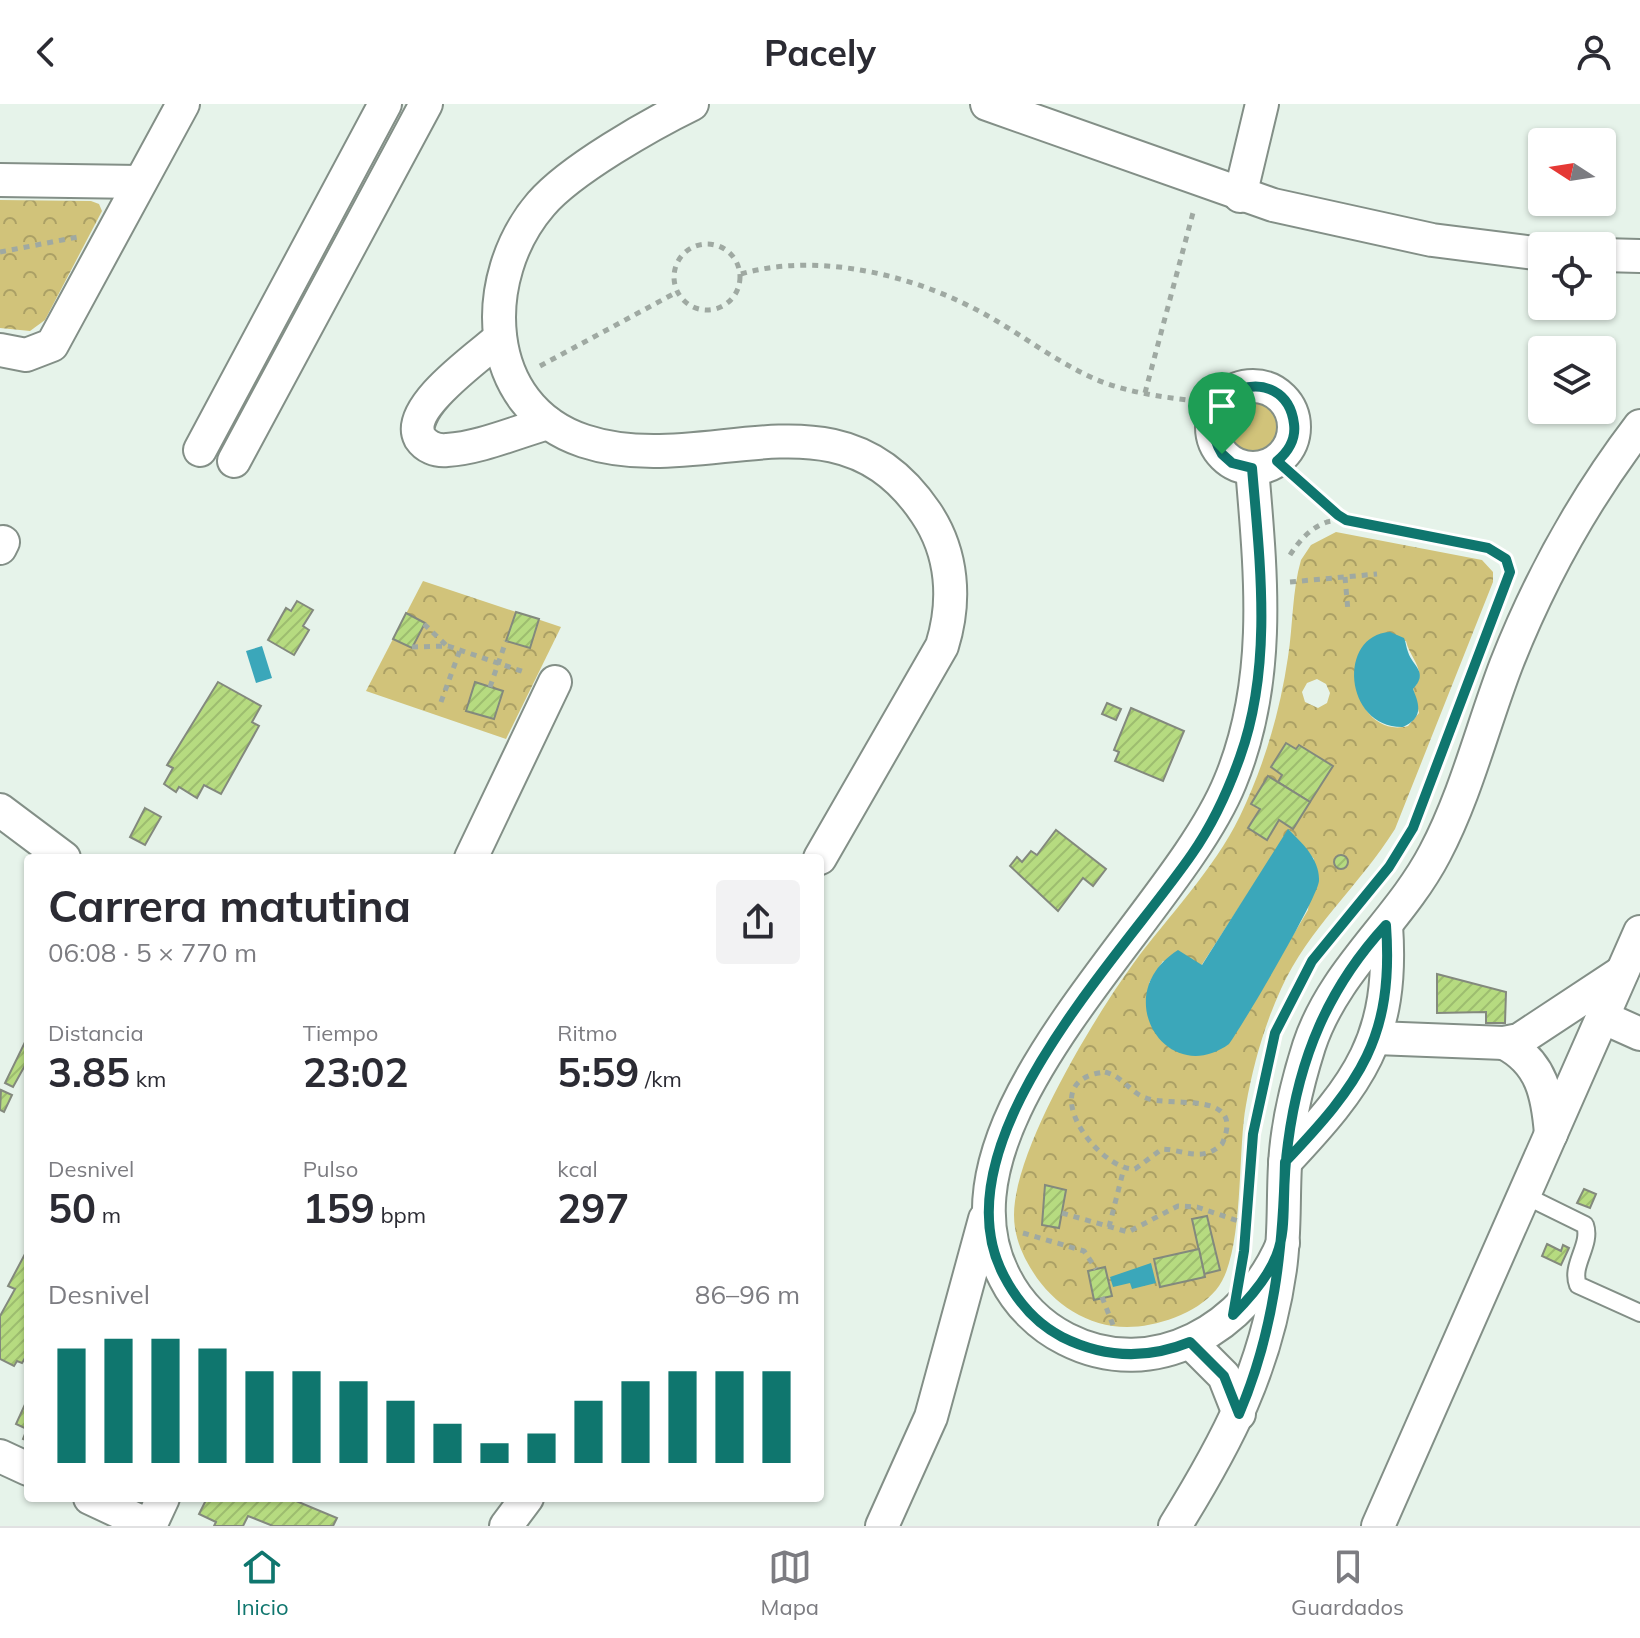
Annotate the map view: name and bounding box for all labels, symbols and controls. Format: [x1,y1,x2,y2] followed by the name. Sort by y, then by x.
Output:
[24,30,68,74] icon: back
[764,30,876,75] text: Pacely
[1572,30,1616,74] icon: person
[1528,128,1616,216] north arrow
[1528,128,1616,424] map controls
[1528,232,1616,320] button: locate
[1528,336,1616,424] button: layers
[1188,372,1256,454] pin
[1200,384,1244,428] icon: arrive
[48,878,411,933] text: Carrera matutina
[716,880,800,964] button: share
[48,936,257,969] text: 06:08 · 5 × 770 m
[48,1019,144,1047] text: Distancia
[303,1019,378,1047] text: Tiempo
[557,1019,617,1047] text: Ritmo
[48,1047,130,1097] text: 3.85
[303,1047,409,1097] text: 23:02
[557,1047,639,1097] text: 5:59
[130,1065,166,1093] text: km
[639,1065,682,1093] text: /km
[48,1155,134,1183] text: Desnivel
[303,1155,358,1183] text: Pulso
[557,1155,598,1183] text: kcal
[48,1183,96,1233] text: 50
[303,1183,375,1233] text: 159
[557,1183,629,1233] text: 297
[96,1201,121,1229] text: m
[375,1201,426,1229] text: bpm
[48,1278,150,1311] text: Desnivel
[695,1278,800,1311] text: 86–96 m
[236,1545,289,1621] tab: Inicio
[761,1545,819,1621] tab: Mapa
[1291,1545,1404,1621] tab: Guardados

